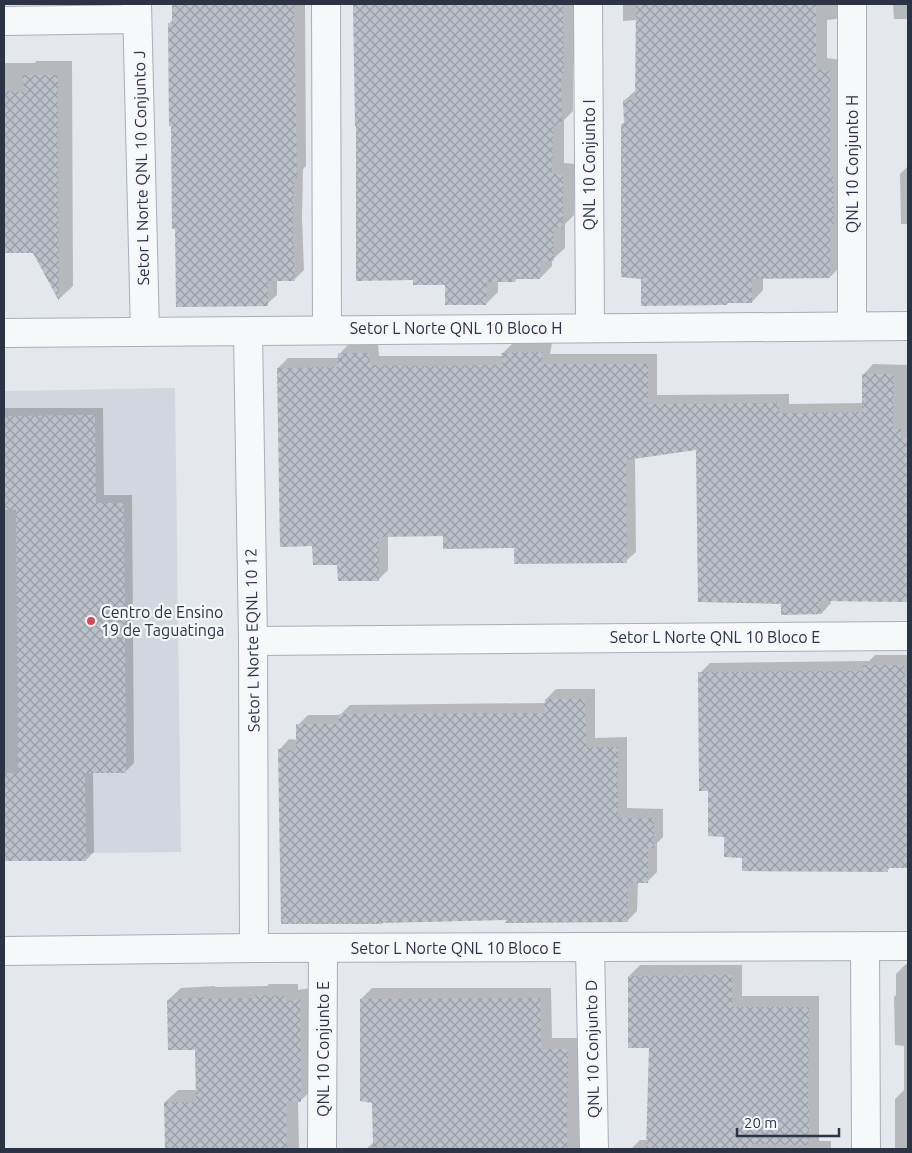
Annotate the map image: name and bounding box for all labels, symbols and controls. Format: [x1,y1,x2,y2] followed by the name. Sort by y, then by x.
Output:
[130,50,152,286] street label: Setor L Norte QNL 10 Conjunto J
[843,95,861,233] street label: QNL 10 Conjunto H
[580,99,598,231] street label: QNL 10 Conjunto I
[350,319,562,337] street label: Setor L Norte QNL 10 Bloco H
[241,548,263,732] street label: Setor L Norte EQNL 10 12
[101,603,224,639] place label: Centro de Ensino 19 de Taguatinga
[85,615,97,627] marker: Centro de Ensino 19 de Taguatinga
[610,628,820,646] street label: Setor L Norte QNL 10 Bloco E
[351,939,561,957] street label: Setor L Norte QNL 10 Bloco E
[582,980,602,1118] street label: QNL 10 Conjunto D
[314,981,332,1117] street label: QNL 10 Conjunto E
[737,1106,840,1138] scale bar
[744,1114,777,1131] text: 20 m

